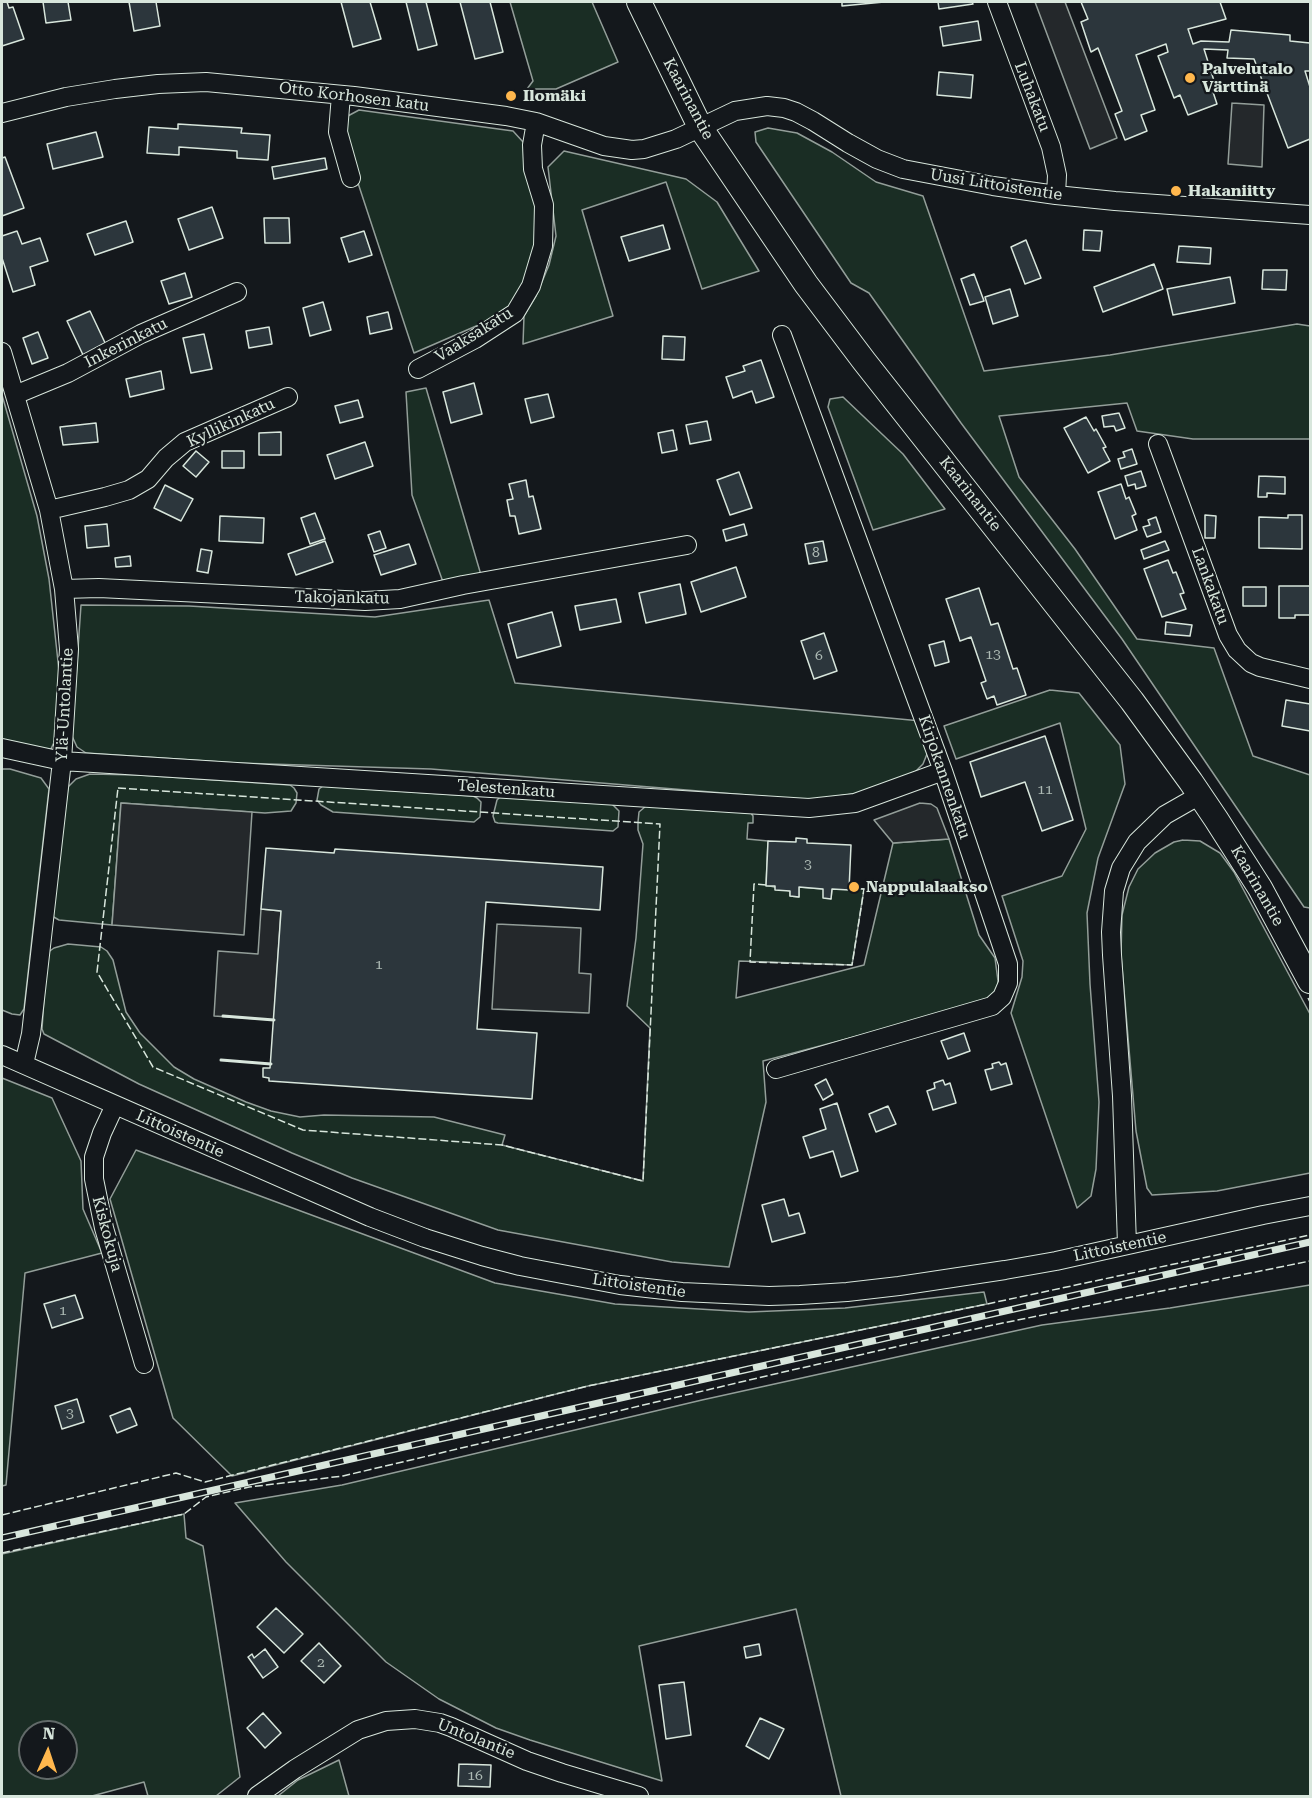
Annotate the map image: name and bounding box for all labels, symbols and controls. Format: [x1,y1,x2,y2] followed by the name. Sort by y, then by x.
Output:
[659,55,717,143] street label: Kaarinantie
[1202,59,1293,97] place label: Palvelutalo Värttinä
[1010,60,1054,134] street label: Luhakatu
[1183,71,1197,85] marker: Palvelutalo Värttinä
[278,78,430,116] street label: Otto Korhosen katu
[523,86,586,106] place label: Ilomäki
[504,89,518,103] marker: Ilomäki
[928,165,1064,205] street label: Uusi Littoistentie
[1188,181,1275,201] place label: Hakaniitty
[1169,184,1183,198] marker: Hakaniitty
[432,304,516,366] street label: Vaaksakatu
[81,314,171,372] street label: Inkerinkatu
[184,394,278,452] street label: Kyllikinkatu
[935,453,1005,535] street label: Kaarinantie
[812,545,820,561] house number: 8
[1187,545,1233,627] street label: Lankakatu
[294,588,390,608] street label: Takojankatu
[52,647,78,763] street label: Ylä-Untolantie
[985,647,1001,663] house number: 13
[815,648,823,664] house number: 6
[914,713,974,841] street label: Kirjokannenkatu
[456,776,556,802] street label: Telestenkatu
[1037,782,1053,798] house number: 11
[1226,842,1288,930] street label: Kaarinantie
[804,857,812,873] house number: 3
[866,877,988,897] place label: Nappulalaakso
[847,880,861,894] marker: Nappulalaakso
[375,957,383,973] house number: 1
[133,1106,227,1162] street label: Littoistentie
[88,1194,126,1274] street label: Kiskokuja
[1072,1228,1168,1266] street label: Littoistentie
[591,1270,687,1302] street label: Littoistentie
[59,1303,67,1319] house number: 1
[66,1406,74,1422] house number: 3
[317,1655,325,1671] house number: 2
[434,1715,518,1763] street label: Untolantie
[18,1720,78,1780] north arrow
[42,1724,56,1743] text: N
[467,1768,483,1784] house number: 16

